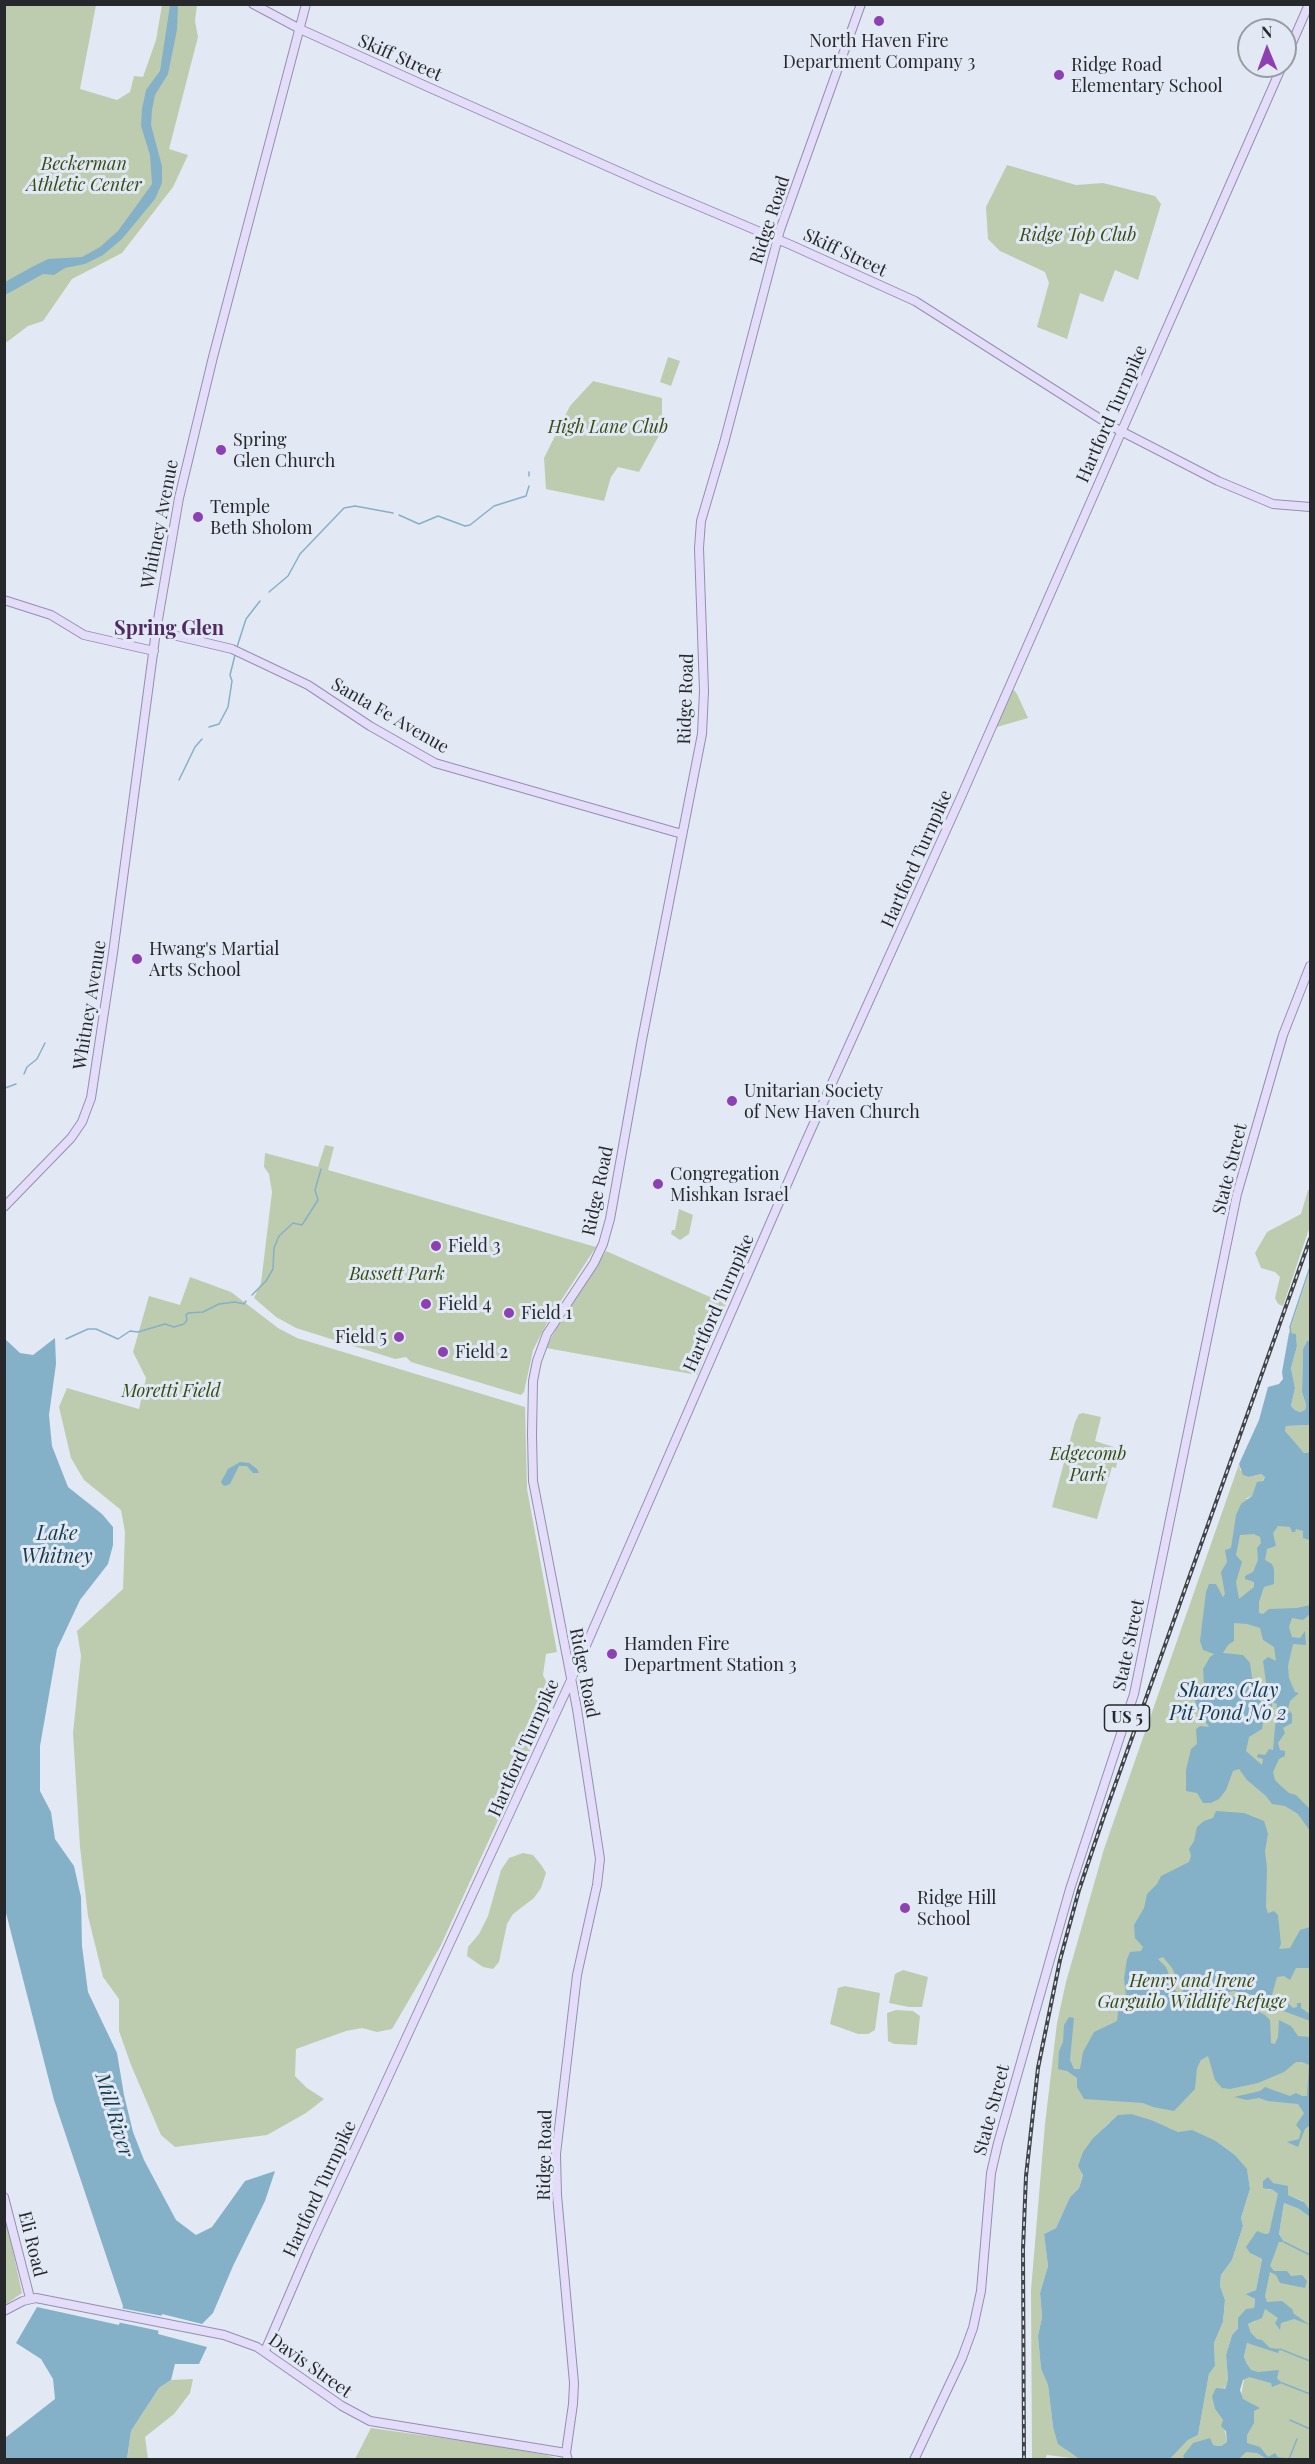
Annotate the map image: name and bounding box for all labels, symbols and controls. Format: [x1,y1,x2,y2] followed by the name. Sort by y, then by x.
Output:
[872,14,886,28] marker: North Haven Fire Department Company 3
[1237,18,1297,78] north arrow
[1261,21,1273,42] text: N
[355,30,445,86] street label: Skiff Street
[783,30,975,72] place label: North Haven Fire Department Company 3
[1071,54,1223,97] place label: Ridge Road Elementary School
[1052,68,1066,82] marker: Ridge Road Elementary School
[26,153,142,195] park label: Beckerman Athletic Center
[746,173,794,267] street label: Ridge Road
[800,224,890,282] street label: Skiff Street
[1020,224,1136,246] park label: Ridge Top Club
[1072,342,1152,486] street label: Hartford Turnpike
[548,416,668,438] park label: High Lane Club
[233,429,335,472] place label: Spring Glen Church
[214,443,228,457] marker: Spring Glen Church
[137,458,183,590] street label: Whitney Avenue
[210,496,313,538] place label: Temple Beth Sholom
[191,510,205,524] marker: Temple Beth Sholom
[114,617,224,641] district label: Spring Glen
[674,653,698,745] street label: Ridge Road
[327,674,453,758] street label: Santa Fe Avenue
[877,787,957,931] street label: Hartford Turnpike
[149,938,279,980] place label: Hwang's Martial Arts School
[69,939,111,1071] street label: Whitney Avenue
[130,952,144,966] marker: Hwang's Martial Arts School
[744,1080,920,1122] place label: Unitarian Society of New Haven Church
[725,1094,739,1108] marker: Unitarian Society of New Haven Church
[1208,1121,1252,1217] street label: State Street
[578,1144,618,1238] street label: Ridge Road
[670,1163,789,1206] place label: Congregation Mishkan Israel
[651,1177,665,1191] marker: Congregation Mishkan Israel
[679,1231,759,1375] street label: Hartford Turnpike
[448,1235,501,1257] place label: Field 3
[429,1239,443,1253] marker: Field 3
[349,1263,445,1285] park label: Bassett Park
[438,1293,491,1315] place label: Field 4
[419,1297,433,1311] marker: Field 4
[521,1302,572,1324] place label: Field 1
[502,1306,516,1320] marker: Field 1
[335,1326,387,1348] place label: Field 5
[392,1330,406,1344] marker: Field 5
[455,1341,508,1363] place label: Field 2
[436,1345,450,1359] marker: Field 2
[121,1380,221,1402] park label: Moretti Field
[1050,1443,1126,1486] park label: Edgecomb Park
[21,1522,93,1569] water label: Lake Whitney
[1109,1597,1149,1693] street label: State Street
[565,1626,603,1720] street label: Ridge Road
[624,1633,797,1676] place label: Hamden Fire Department Station 3
[605,1647,619,1661] marker: Hamden Fire Department Station 3
[484,1676,564,1820] street label: Hartford Turnpike
[1169,1679,1287,1726] water label: Shares Clay Pit Pond No 2
[1104,1705,1150,1731] road number: US 5
[917,1887,997,1930] place label: Ridge Hill School
[898,1901,912,1915] marker: Ridge Hill School
[1098,1970,1286,2012] park label: Henry and Irene Garguilo Wildlife Refuge
[969,2062,1015,2158] street label: State Street
[90,2070,138,2160] water label: Mill River
[533,2109,557,2201] street label: Ridge Road
[279,2117,361,2261] street label: Hartford Turnpike
[13,2209,51,2279] street label: Eli Road
[264,2329,356,2403] street label: Davis Street

